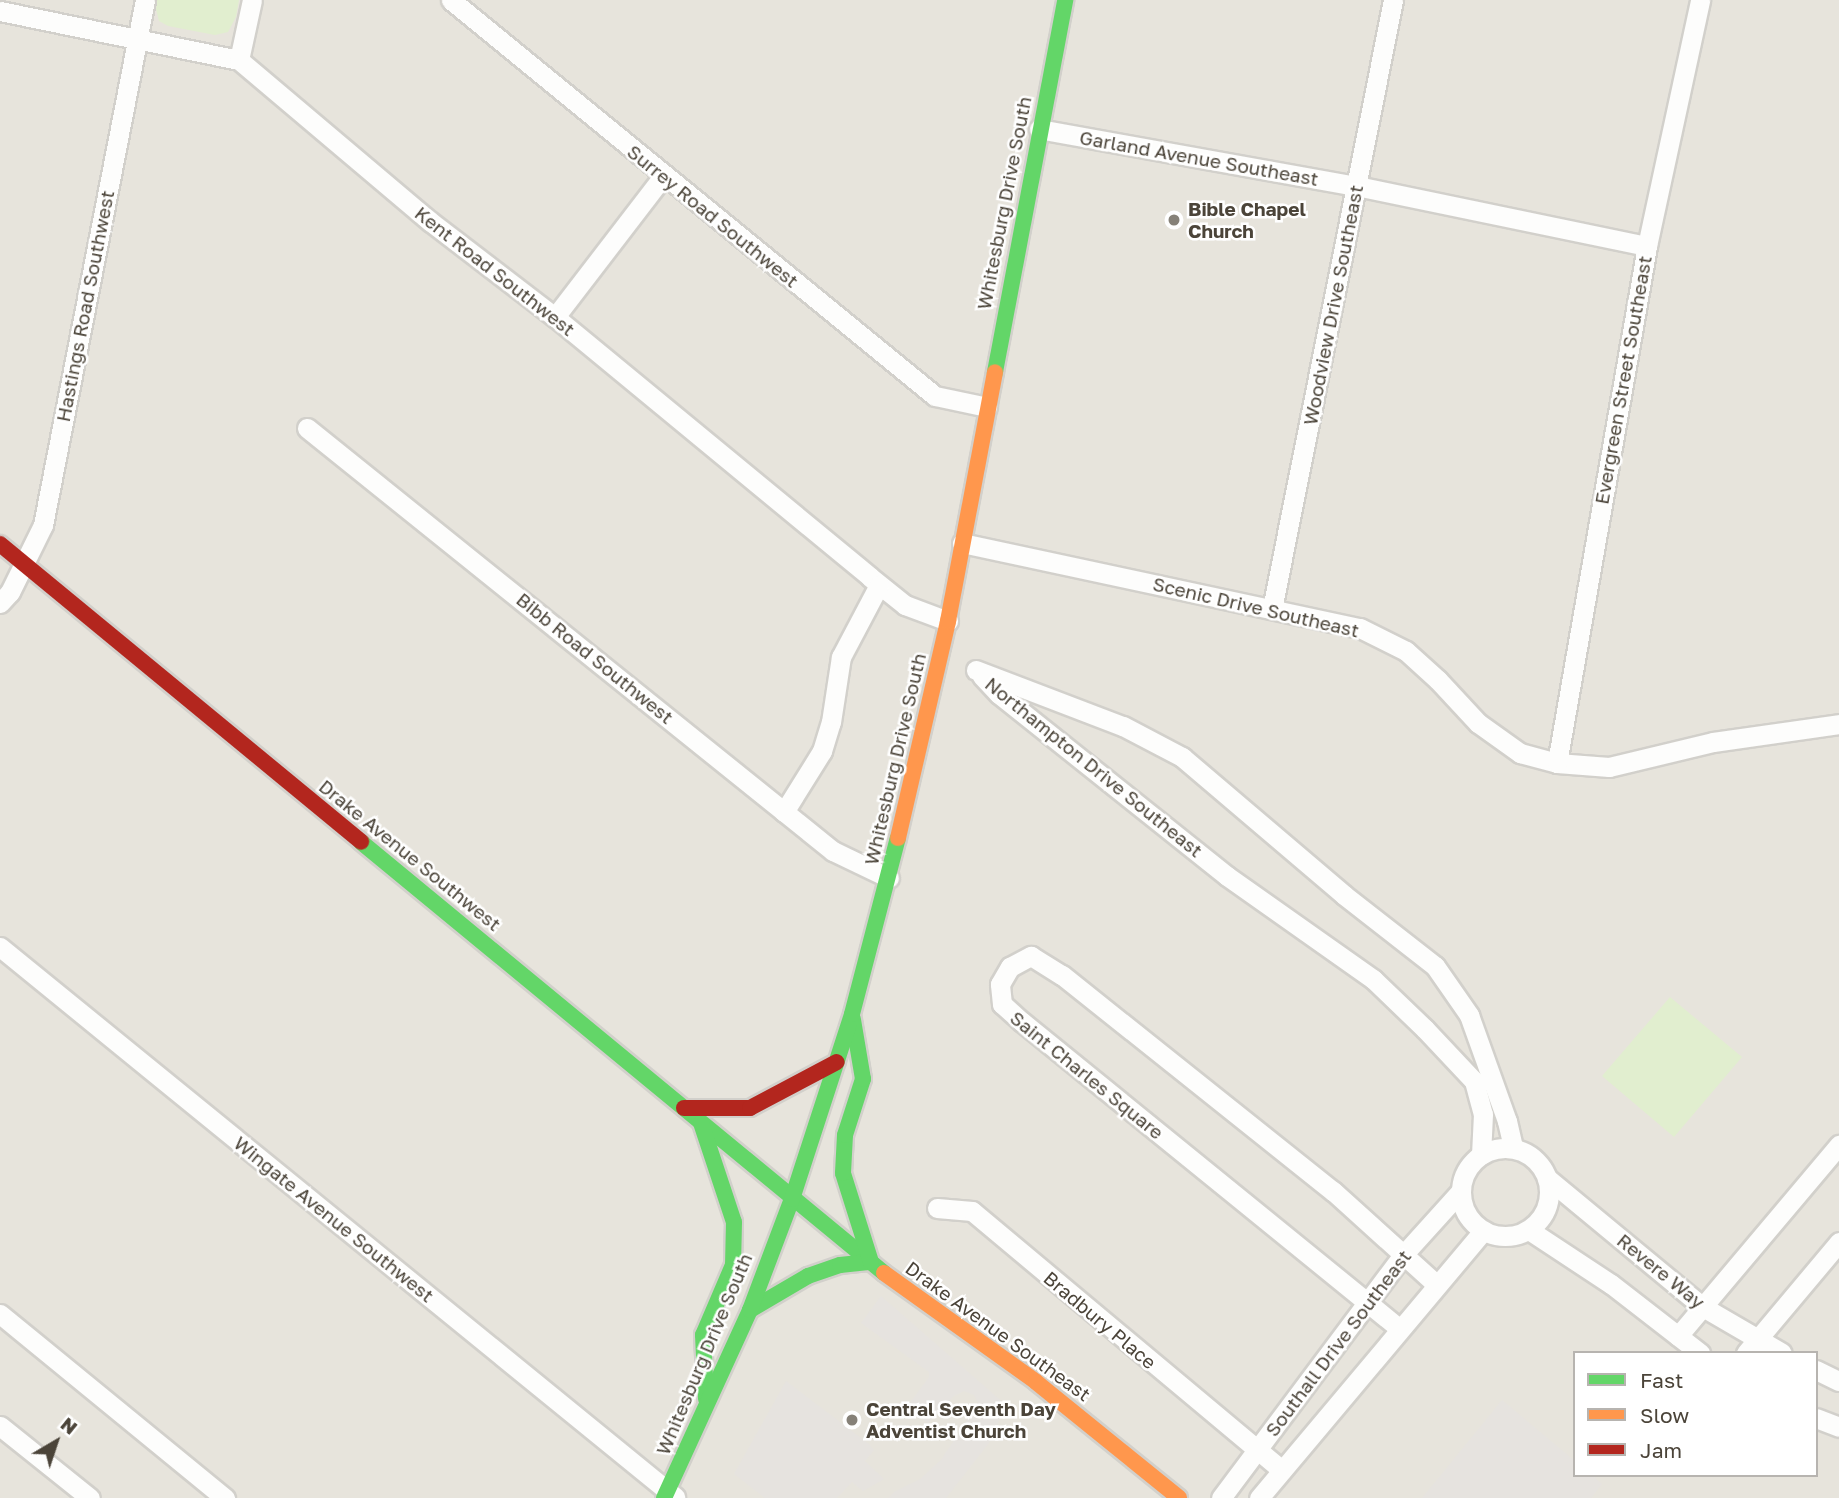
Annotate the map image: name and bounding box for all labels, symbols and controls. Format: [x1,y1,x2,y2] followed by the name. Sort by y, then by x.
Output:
[972,94,1036,312] street label: Whitesburg Drive South
[1078,126,1320,190] street label: Garland Avenue Southeast
[623,140,803,292] street label: Surrey Road Southwest
[1299,183,1367,427] street label: Woodview Drive Southeast
[51,188,119,424] street label: Hastings Road Southwest
[1188,198,1306,242] place label: Bible Chapel Church
[410,201,580,341] street label: Kent Road Southwest
[1166,212,1182,228] marker: Bible Chapel Church
[1590,254,1656,506] street label: Evergreen Street Southeast
[1151,572,1361,642] street label: Scenic Drive Southeast
[512,588,678,728] street label: Bibb Road Southwest
[860,651,930,867] street label: Whitesburg Drive South
[981,672,1207,862] street label: Northampton Drive Southeast
[315,775,505,935] street label: Drake Avenue Southwest
[1006,1006,1168,1144] street label: Saint Charles Square
[229,1131,439,1307] street label: Wingate Avenue Southwest
[1613,1229,1709,1313] street label: Revere Way
[1260,1245,1416,1441] street label: Southall Drive Southeast
[651,1250,757,1458] street label: Whitesburg Drive South
[901,1256,1095,1406] street label: Drake Avenue Southeast
[1039,1266,1161,1374] street label: Bradbury Place
[1573,1351,1818,1477] legend
[1640,1367,1683,1393] text: Fast
[866,1398,1056,1442] place label: Central Seventh Day Adventist Church
[1640,1402,1689,1428] text: Slow
[21,1407,91,1477] north arrow
[57,1412,82,1439] text: N
[844,1412,860,1428] marker: Central Seventh Day Adventist Church
[1640,1437,1682,1463] text: Jam

